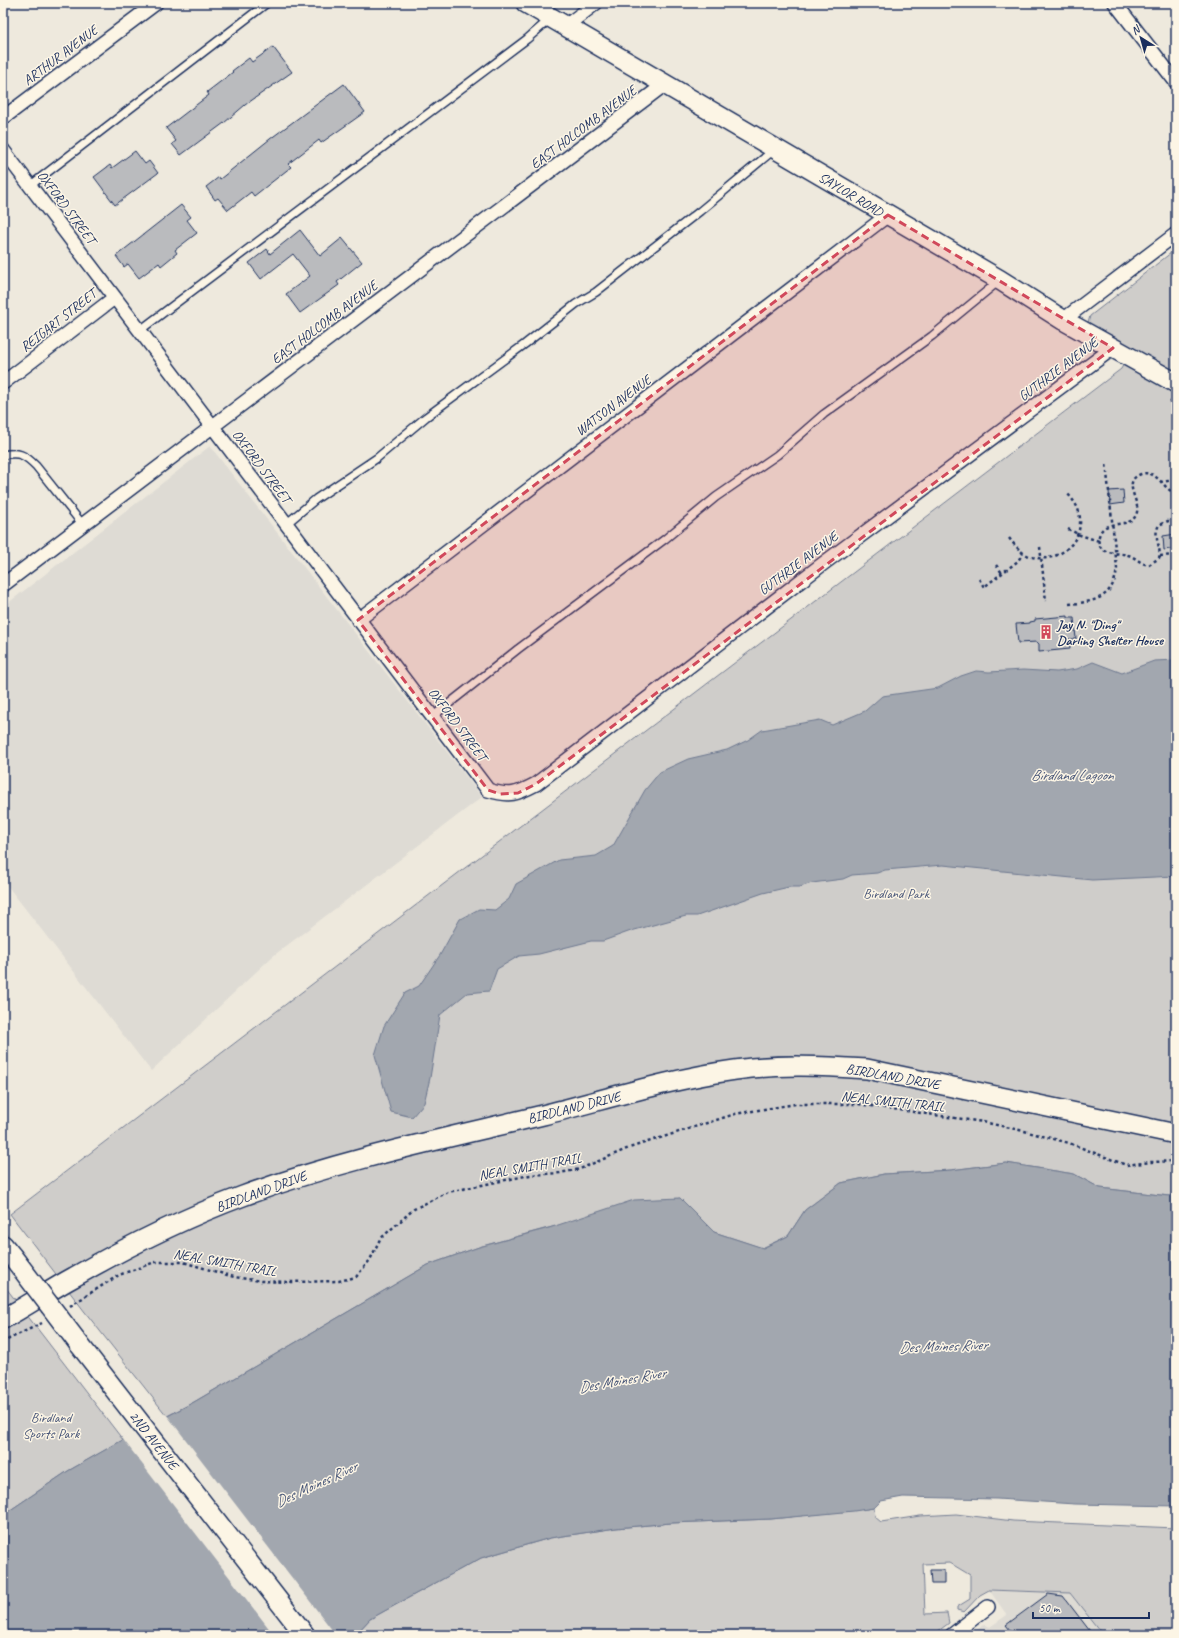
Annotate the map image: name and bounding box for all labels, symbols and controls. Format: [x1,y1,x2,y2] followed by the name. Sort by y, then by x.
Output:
[1121,18,1161,58] north arrow
[20,20,103,89] street label: ARTHUR AVENUE
[1128,21,1144,38] text: N
[527,81,642,173] street label: EAST HOLCOMB AVENUE
[34,167,102,250] street label: OXFORD STREET
[815,169,888,221] street label: SAYLOR ROAD
[268,276,383,368] street label: EAST HOLCOMB AVENUE
[17,283,102,355] street label: REIGART STREET
[1015,333,1103,405] street label: GUTHRIE AVENUE
[572,370,656,439] street label: WATSON AVENUE
[229,426,297,509] street label: OXFORD STREET
[755,527,843,599] street label: GUTHRIE AVENUE
[1056,616,1164,649] place label: Jay N. "Ding" Darling Shelter House
[1038,624,1054,640] building icon: Jay N. "Ding" Darling Shelter House
[425,684,493,767] street label: OXFORD STREET
[1031,766,1114,785] water label: Birdland Lagoon
[863,885,931,902] park label: Birdland Park
[845,1060,943,1093] street label: BIRDLAND DRIVE
[526,1087,624,1127] street label: BIRDLAND DRIVE
[840,1088,947,1115] street label: NEAL SMITH TRAIL
[477,1149,584,1184] street label: NEAL SMITH TRAIL
[214,1167,310,1216] street label: BIRDLAND DRIVE
[172,1245,279,1280] street label: NEAL SMITH TRAIL
[899,1335,990,1358] water label: Des Moines River
[577,1363,670,1397] water label: Des Moines River
[125,1408,183,1474] street label: 2ND AVENUE
[23,1409,80,1442] park label: Birdland Sports Park
[272,1456,362,1512] water label: Des Moines River
[1033,1594,1149,1620] scale bar
[1039,1600,1061,1616] text: 50 m

